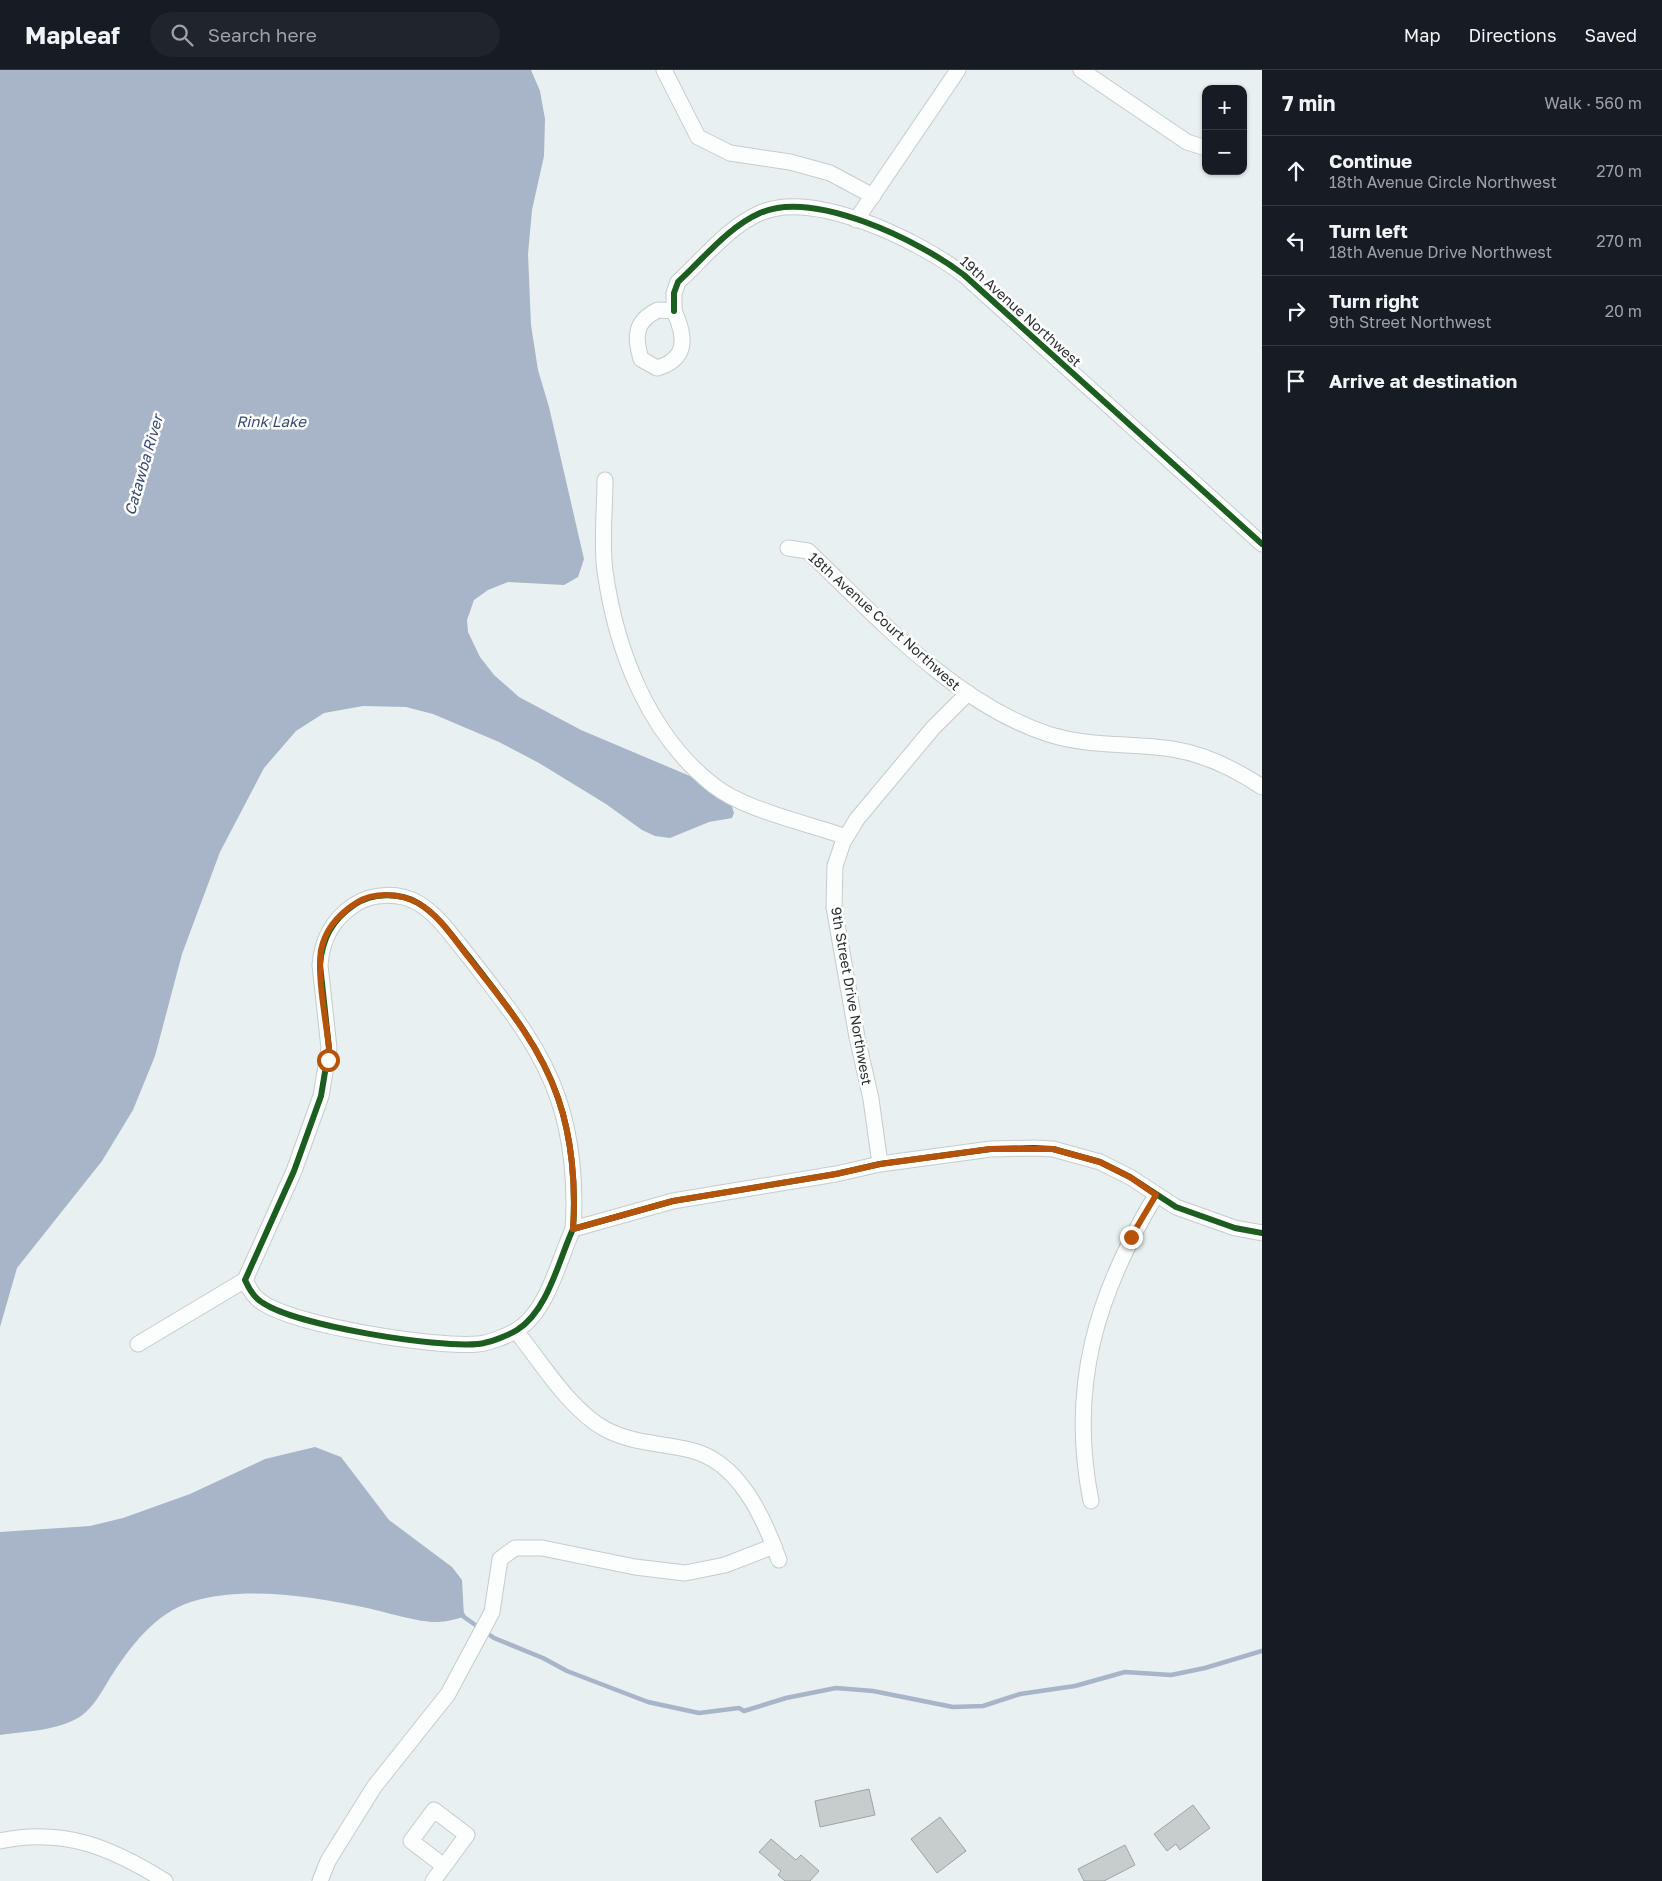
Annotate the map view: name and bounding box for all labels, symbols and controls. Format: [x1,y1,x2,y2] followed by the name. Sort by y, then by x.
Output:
[150,12,500,57] search box
[25,20,120,49] text: Mapleaf
[168,21,196,49] icon: search
[208,23,317,46] text: Search here
[1404,24,1440,46] text: Map
[1468,24,1556,46] text: Directions
[1584,24,1637,46] text: Saved
[1202,85,1247,175] map controls
[1202,85,1247,130] button: +
[1282,90,1336,116] text: 7 min
[1544,93,1642,113] text: Walk · 560 m
[1202,130,1247,175] button: −
[1329,149,1412,172] text: Continue
[1282,157,1310,185] icon: ahead
[1596,161,1642,181] text: 270 m
[1329,172,1557,192] text: 18th Avenue Circle Northwest
[1329,219,1408,242] text: Turn left
[1282,227,1310,255] icon: left
[1596,231,1642,251] text: 270 m
[1329,242,1552,262] text: 18th Avenue Drive Northwest
[957,252,1085,370] street label: 19th Avenue Northwest
[1329,289,1419,312] text: Turn right
[1282,297,1310,325] icon: right
[1605,301,1642,321] text: 20 m
[1329,312,1492,332] text: 9th Street Northwest
[1282,367,1310,395] icon: arrive
[1329,369,1517,392] text: Arrive at destination
[120,411,166,517] water label: Catawba River
[236,412,307,430] water label: Rink Lake
[806,548,964,694] street label: 18th Avenue Court Northwest
[828,906,876,1086] street label: 9th Street Drive Northwest
[317,1049,340,1072] route start
[1120,1226,1143,1249] route end

